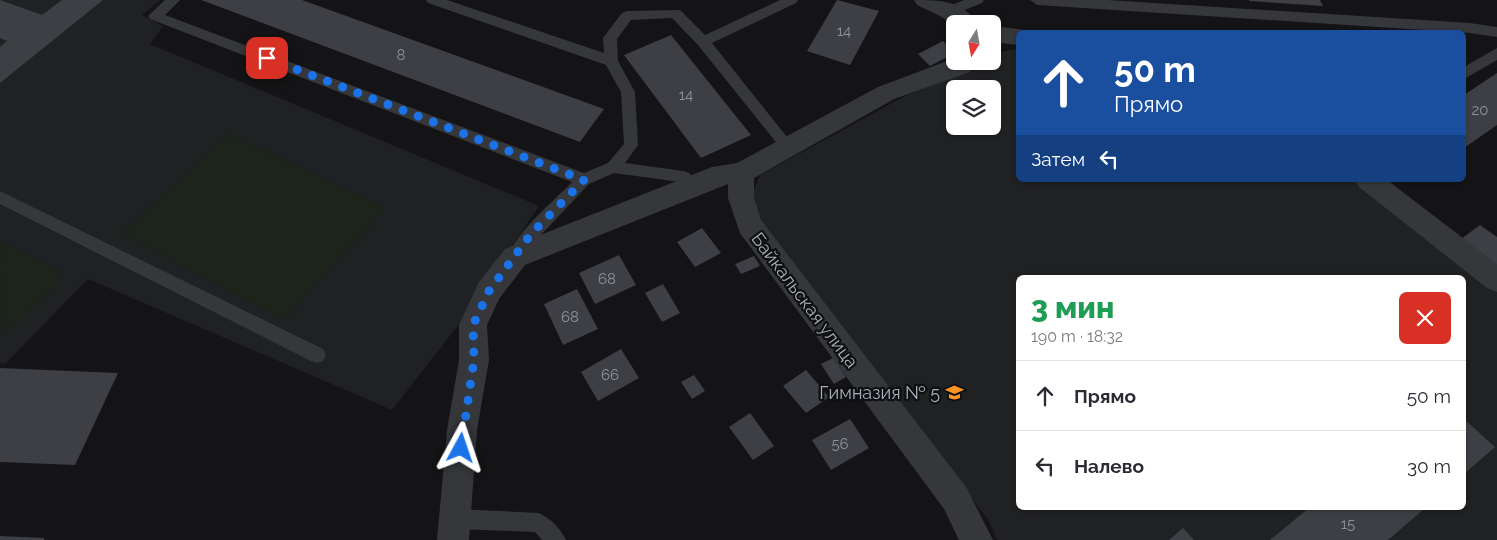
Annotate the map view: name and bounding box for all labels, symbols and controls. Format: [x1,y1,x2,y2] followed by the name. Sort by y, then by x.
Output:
[946,15,1001,70] north arrow
[946,15,1001,135] map controls
[837,22,851,40] house number: 14
[246,37,288,79] pin
[253,44,281,72] icon: arrive
[397,46,406,64] house number: 8
[1114,49,1196,90] text: 50 m
[1031,50,1096,115] icon: ahead
[946,80,1001,135] button: layers
[679,86,693,104] house number: 14
[1114,91,1183,117] text: Прямо
[1472,101,1489,119] house number: 20
[1095,145,1123,173] icon: left
[1031,148,1085,170] text: Затем
[747,228,863,372] street label: Байкальская улица
[598,270,616,288] house number: 68
[1031,290,1114,325] text: 3 мин
[1399,292,1451,344] button: close
[561,308,579,326] house number: 68
[1031,327,1123,346] text: 190 m · 18:32
[601,366,619,384] house number: 66
[819,382,940,403] place label: Гимназия № 5
[944,382,964,402] school or university icon: Гимназия № 5
[1031,382,1059,410] icon: ahead
[1074,385,1136,407] text: Прямо
[1407,385,1451,407] text: 50 m
[434,421,486,473] position arrow
[831,435,849,453] house number: 56
[1031,452,1059,480] icon: left
[1074,455,1144,477] text: Налево
[1407,455,1451,477] text: 30 m
[1341,515,1355,533] house number: 15

